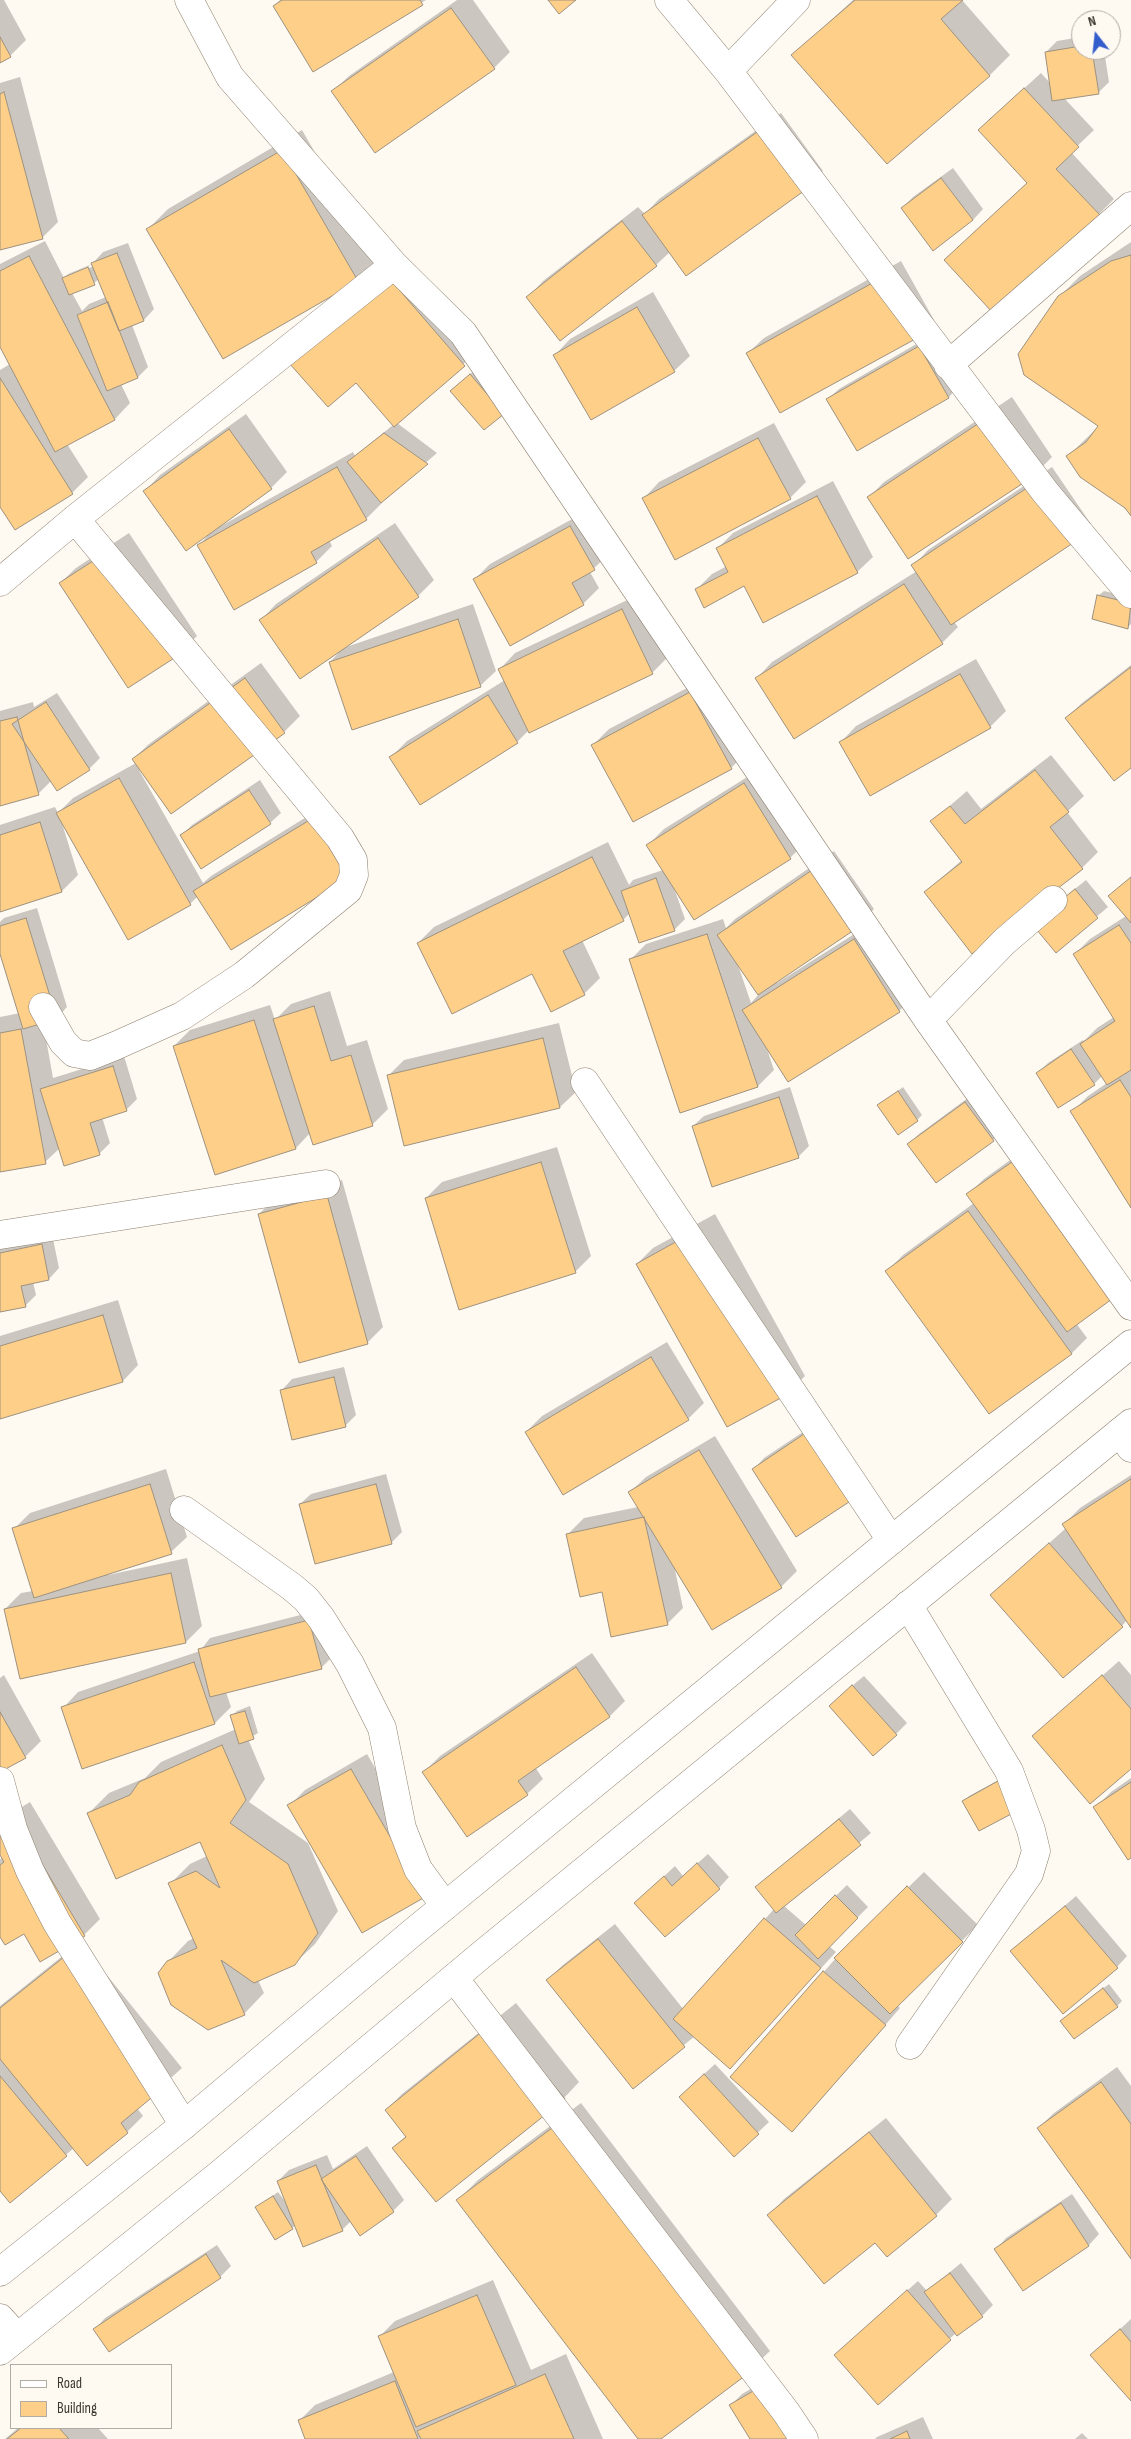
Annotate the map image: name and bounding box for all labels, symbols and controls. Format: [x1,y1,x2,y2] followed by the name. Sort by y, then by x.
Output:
[1071,10,1121,60] north arrow
[1086,12,1098,30] text: N
[10,2364,172,2429] legend
[57,2374,82,2393] text: Road
[57,2399,97,2418] text: Building

